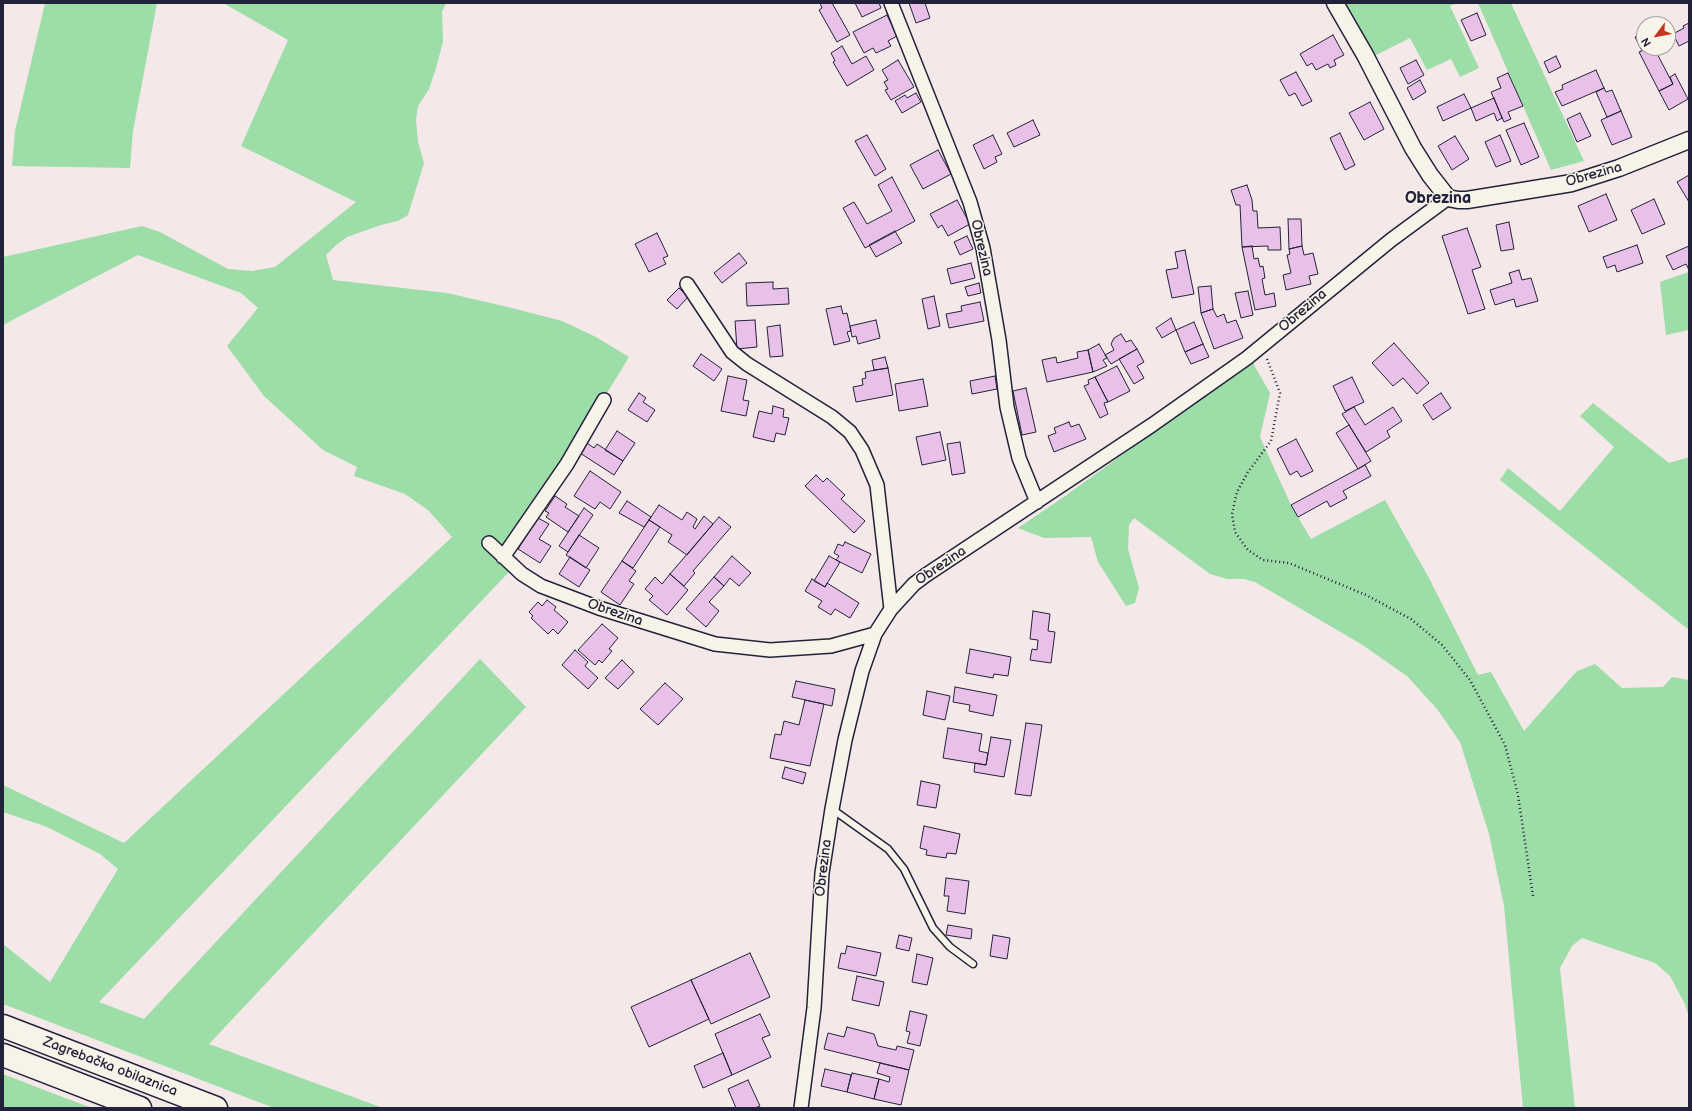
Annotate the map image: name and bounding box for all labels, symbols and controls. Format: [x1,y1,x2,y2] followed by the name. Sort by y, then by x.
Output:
[1636,16,1676,56] north arrow
[1639,35,1654,49] text: N
[1564,159,1624,191] street label: Obrezina
[1405,189,1471,209] district label: Obrezina
[966,218,996,278] street label: Obrezina
[1276,286,1330,336] street label: Obrezina
[913,543,969,589] street label: Obrezina
[585,596,645,630] street label: Obrezina
[812,838,836,898] street label: Obrezina
[40,1034,180,1100] street label: Zagrebačka obilaznica

